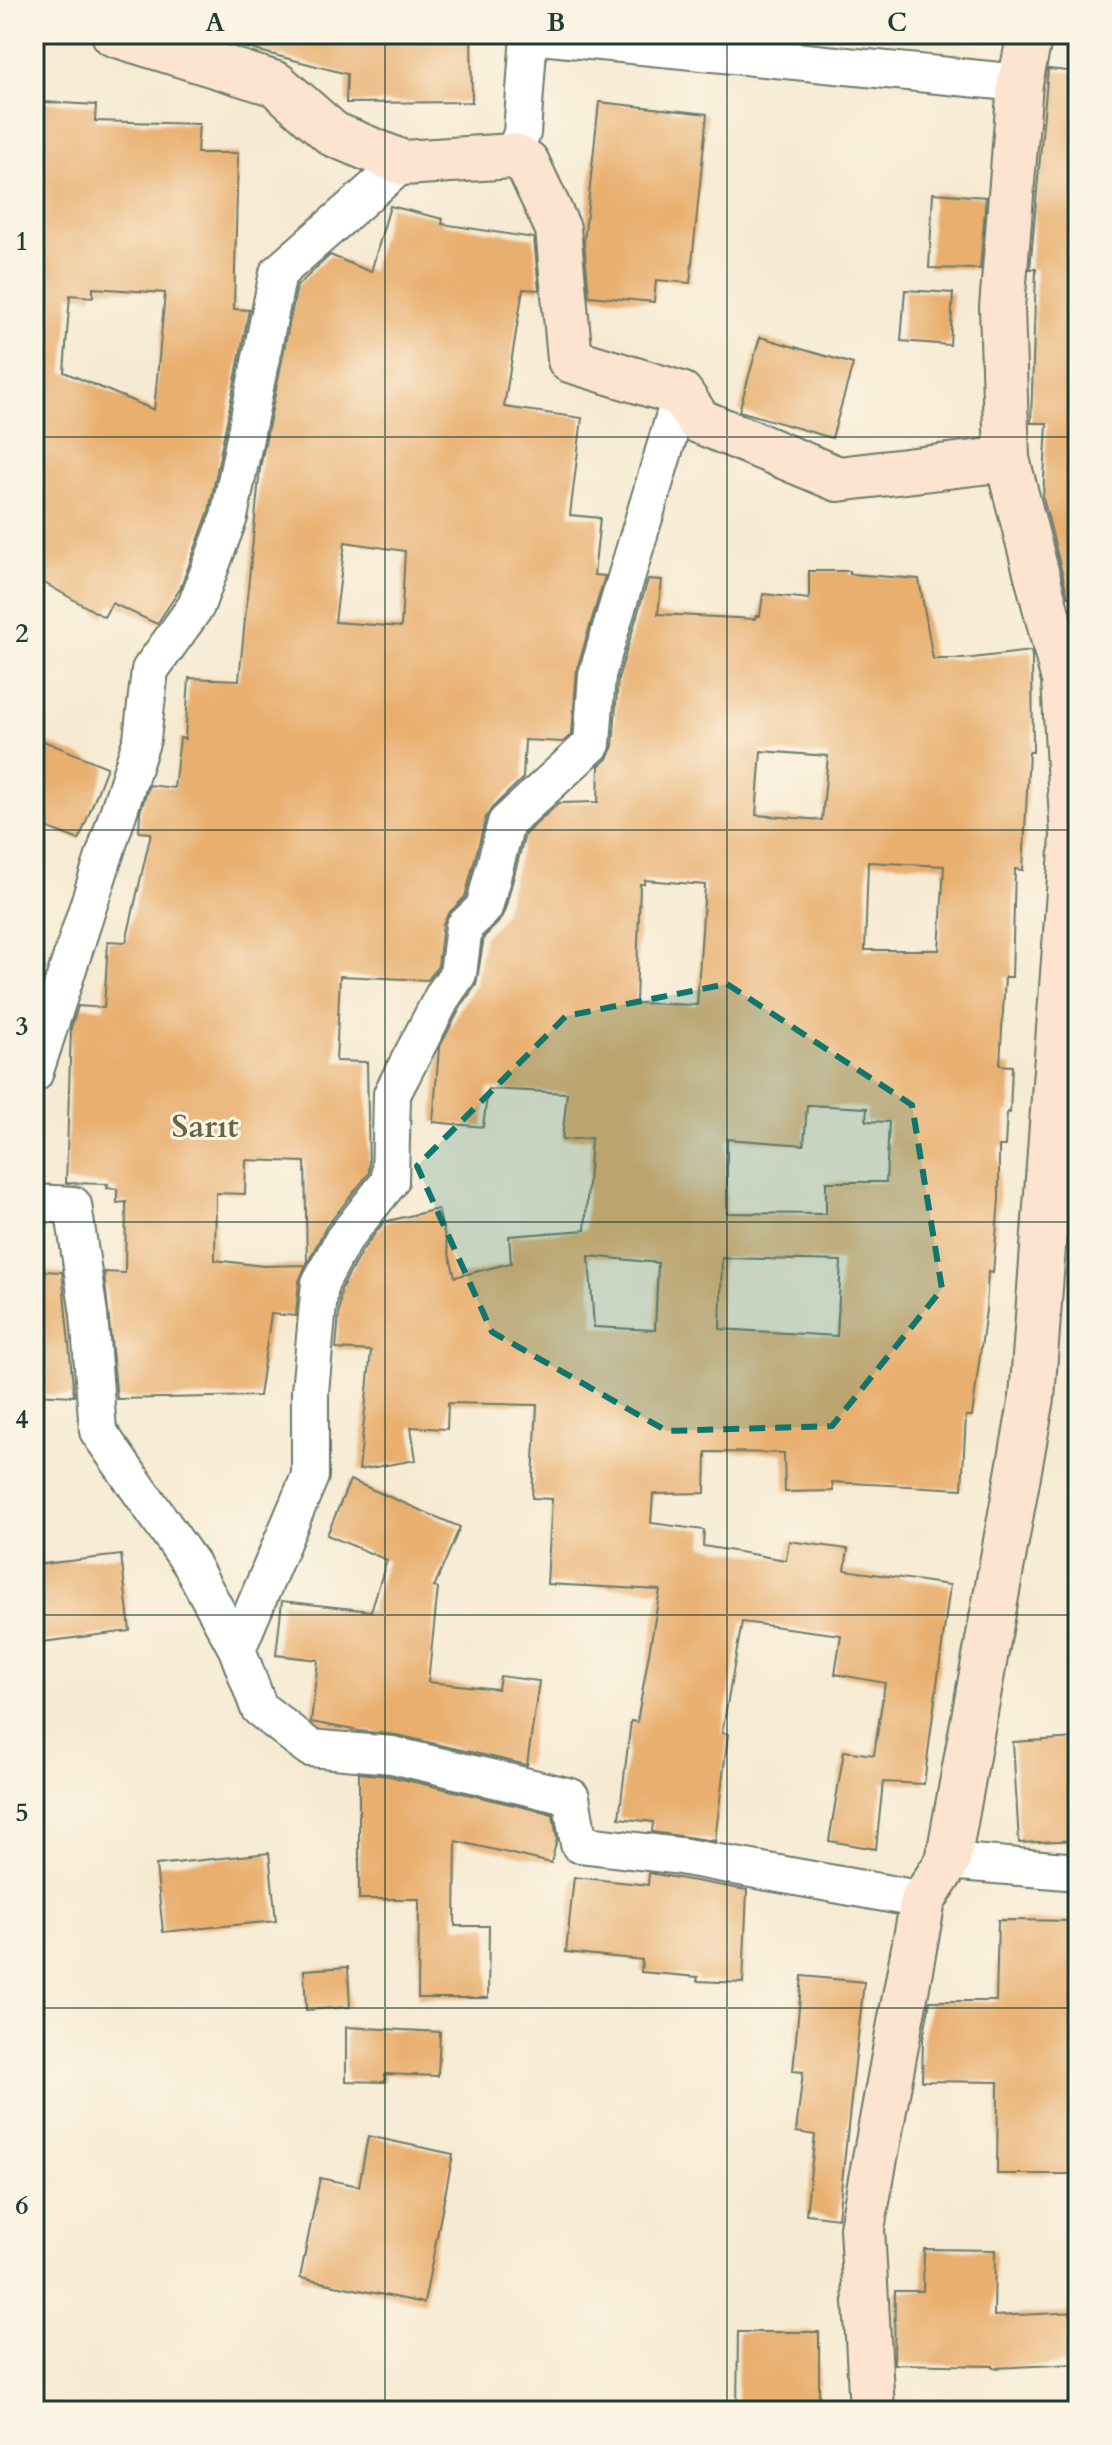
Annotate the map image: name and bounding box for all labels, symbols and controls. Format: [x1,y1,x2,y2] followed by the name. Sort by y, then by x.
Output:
[205,5,225,40] text: A
[547,5,565,40] text: B
[887,5,907,40] text: C
[15,224,29,259] text: 1
[15,616,29,651] text: 2
[15,1009,29,1044] text: 3
[171,1105,239,1149] district label: Sarıt
[15,1402,29,1437] text: 4
[15,1795,29,1830] text: 5
[15,2188,29,2223] text: 6

